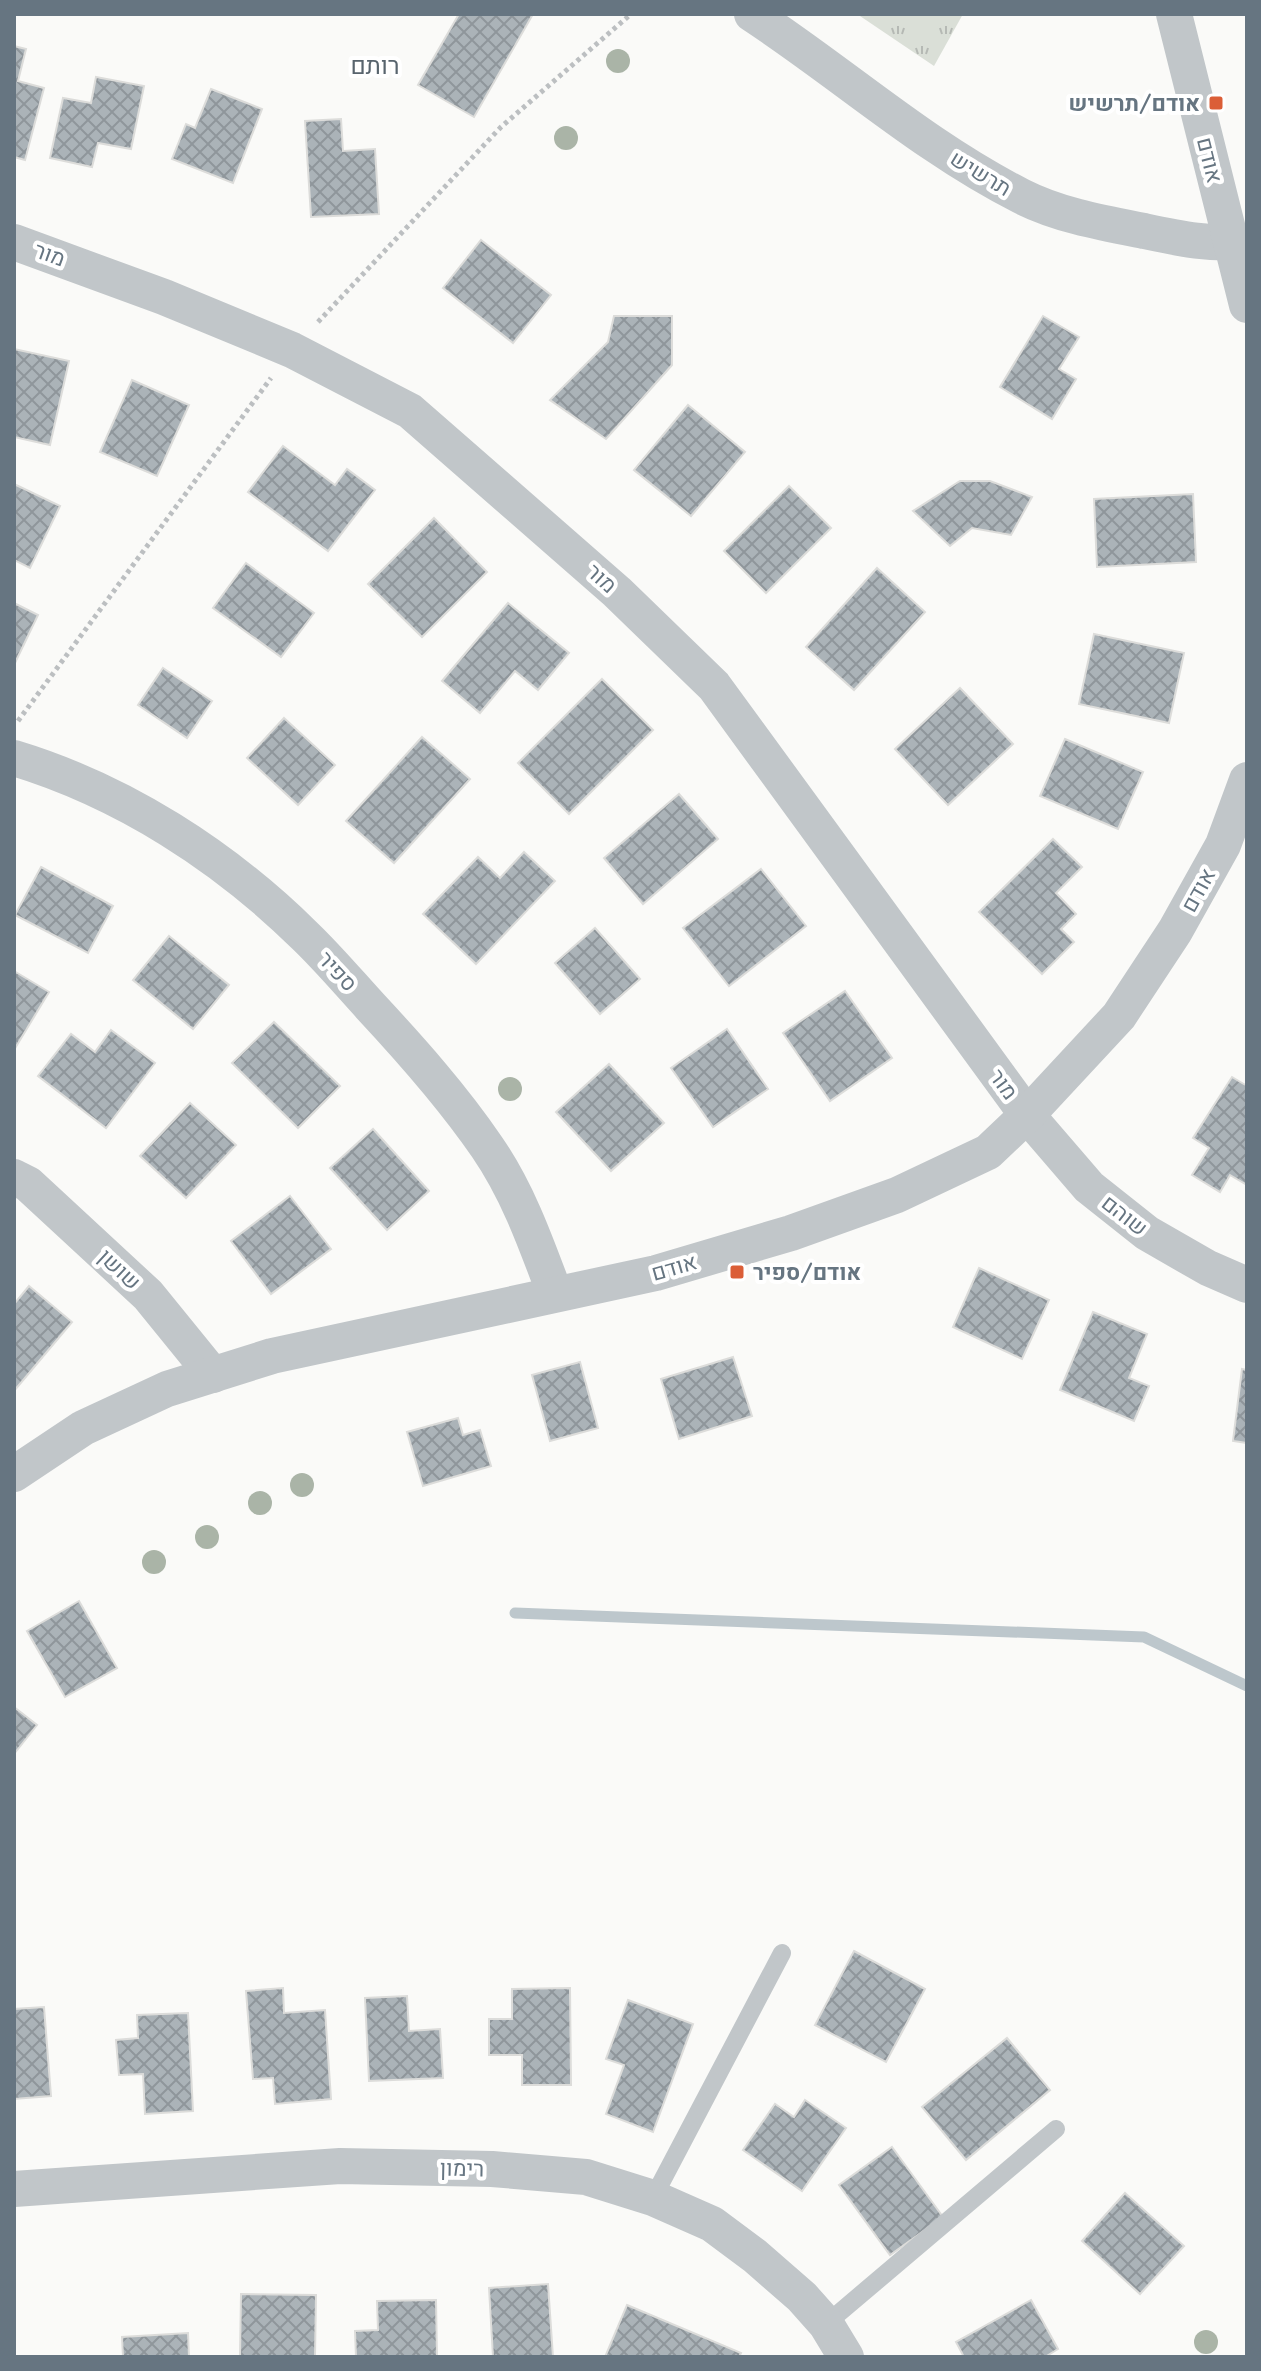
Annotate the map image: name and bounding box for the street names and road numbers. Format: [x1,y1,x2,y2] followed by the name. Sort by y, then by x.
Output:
[1191,134,1229,186] street label: אודם
[945,144,1017,202] street label: תרשיש
[31,236,69,272] street label: מור
[581,557,623,599] street label: מור
[1175,863,1221,917] street label: אודם
[312,945,364,997] street label: ספיר
[983,1063,1025,1105] street label: מור
[1096,1188,1154,1242] street label: שוהם
[93,1242,147,1296] street label: שושן
[648,1247,700,1287] street label: אודם
[440,2154,484,2182] street label: רימון

